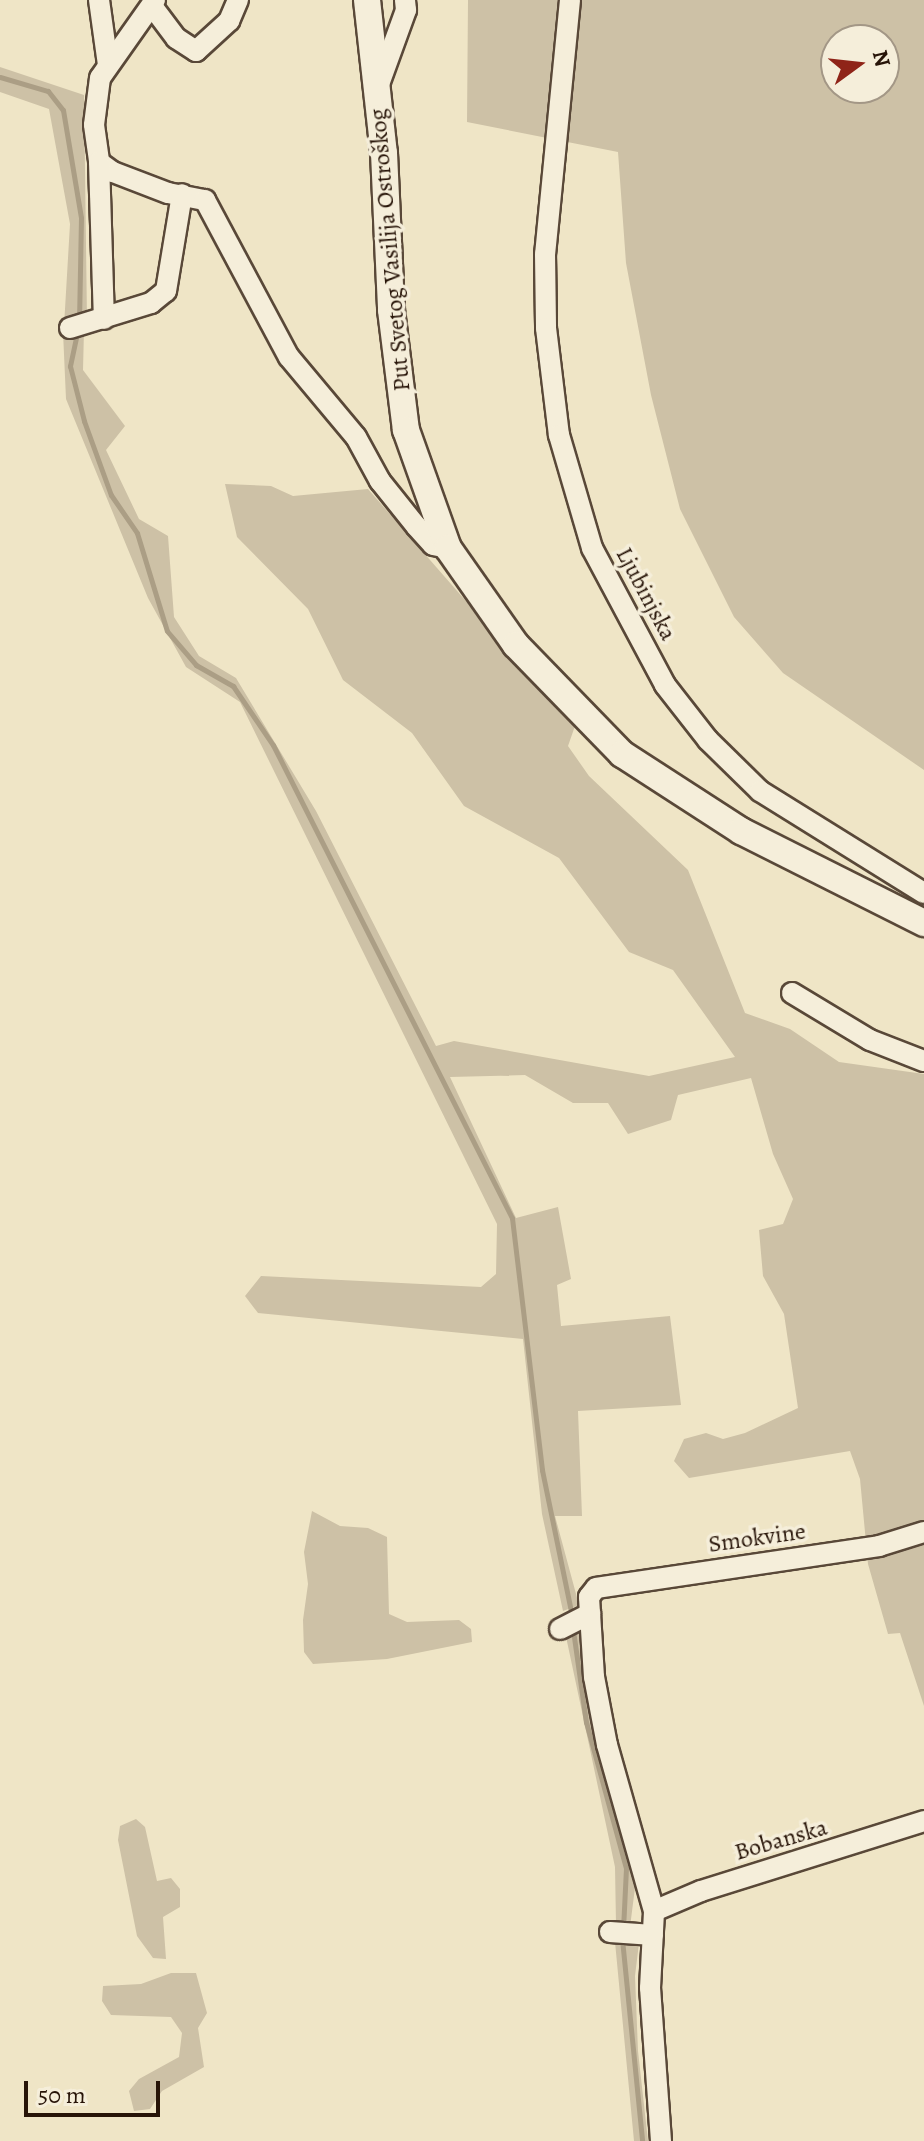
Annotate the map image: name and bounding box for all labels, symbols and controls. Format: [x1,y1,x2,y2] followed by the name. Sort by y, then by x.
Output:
[820,24,900,104] north arrow
[865,47,898,70] text: N
[363,107,417,393] street label: Put Svetog Vasilija Ostroškog
[609,542,683,646] street label: Ljubinjska
[707,1517,807,1559] street label: Smokvine
[731,1813,831,1867] street label: Bobanska
[28,2065,164,2115] scale bar
[38,2079,86,2111] text: 50 m

